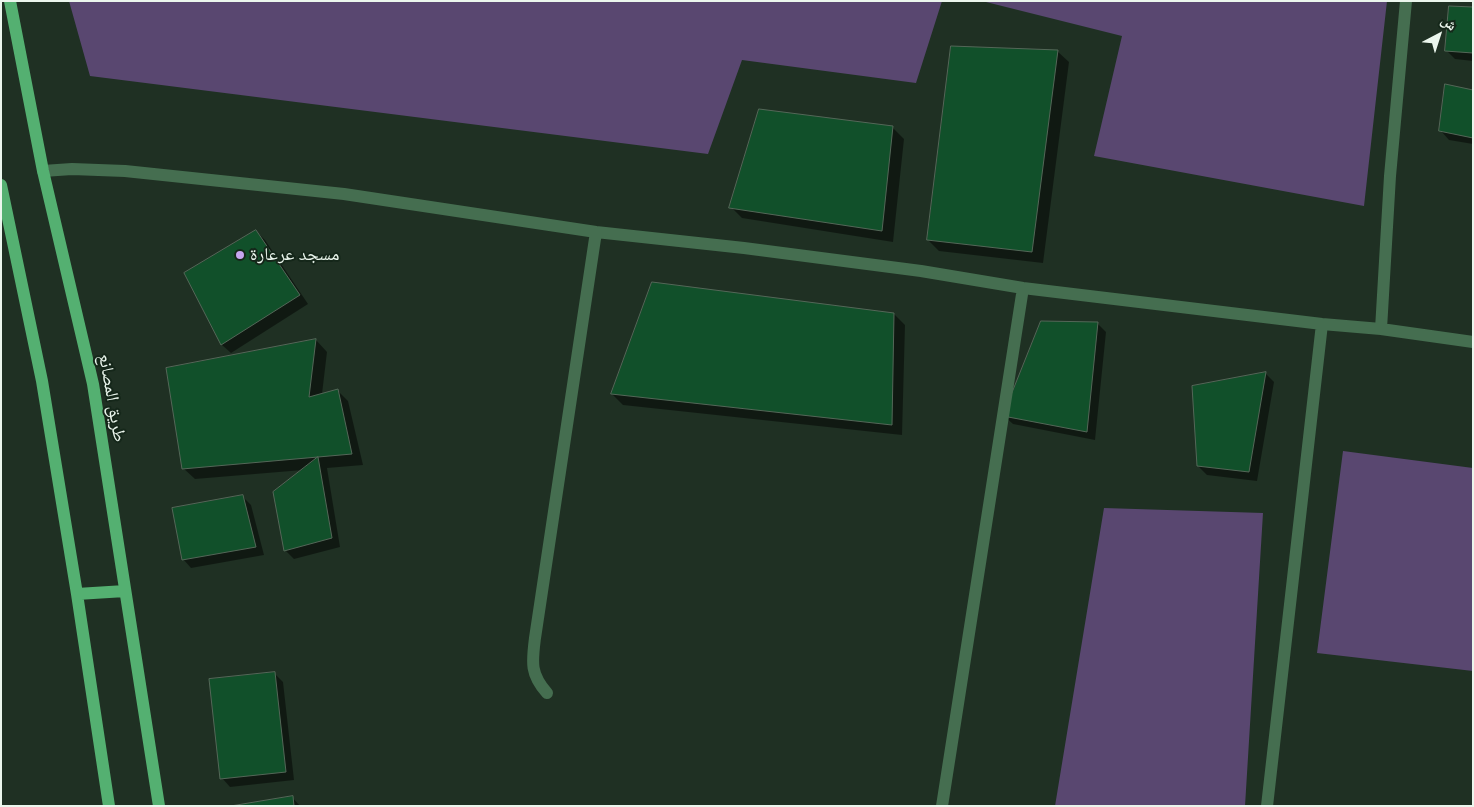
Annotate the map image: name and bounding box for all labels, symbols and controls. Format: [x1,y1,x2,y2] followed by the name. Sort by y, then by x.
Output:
[1414,10,1464,60] north arrow
[1438,12,1460,34] text: ش
[250,244,339,266] place label: مسجد عرعارة
[234,249,246,261] marker: مسجد عرعارة
[94,352,130,444] street label: طريق المصانع

